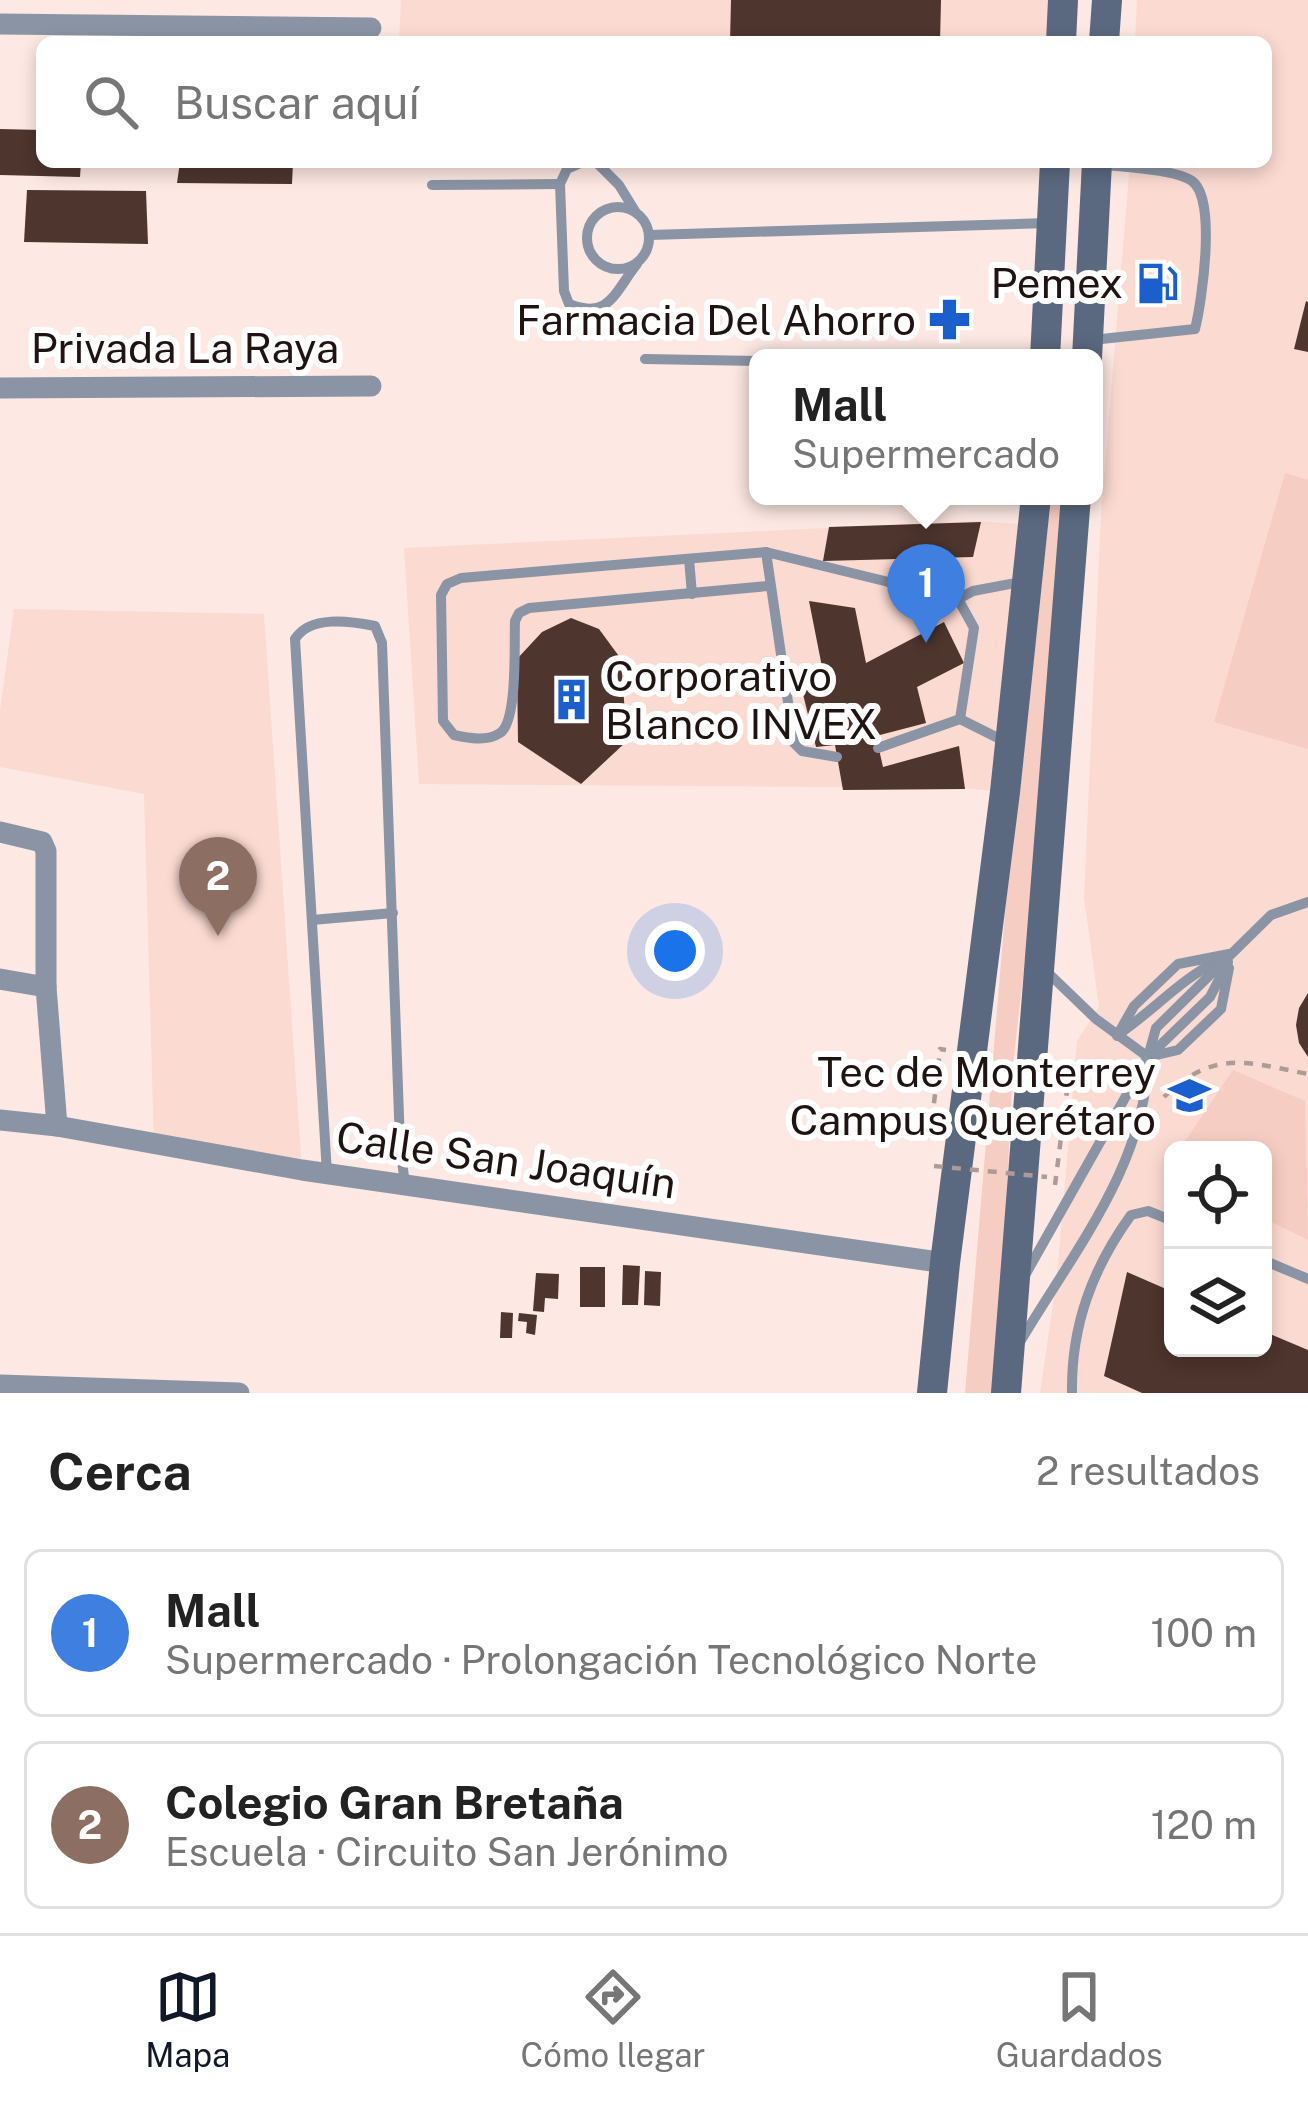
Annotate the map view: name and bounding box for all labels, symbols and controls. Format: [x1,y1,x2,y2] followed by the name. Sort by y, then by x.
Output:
[36,36,1272,168] search box
[78,69,144,135] icon: search
[174,76,420,129] text: Buscar aquí
[990,258,1123,307] place label: Pemex
[1134,260,1180,306] fuel station icon: Pemex
[516,295,916,344] place label: Farmacia Del Ahorro
[927,297,973,343] pharmacy icon: Farmacia Del Ahorro
[31,323,339,372] street label: Privada La Raya
[749,349,1103,505] popup
[792,378,888,431] text: Mall
[792,431,1060,477] text: Supermercado
[887,544,965,643] pin: 1
[605,651,877,748] place label: Corporativo Blanco INVEX
[548,677,594,723] building icon: Corporativo Blanco INVEX
[179,837,257,936] pin: 2
[645,921,705,981] your location
[789,1047,1156,1144] place label: Tec de Monterrey Campus Querétaro
[1167,1073,1213,1119] school or university icon: Tec de Monterrey Campus Querétaro
[333,1111,679,1208] street label: Calle San Joaquín
[1164,1141,1272,1357] map controls
[1164,1141,1272,1249] button: locate
[1164,1249,1272,1357] button: layers
[48,1442,192,1501] text: Cerca
[1036,1448,1260,1494] text: 2 resultados
[165,1584,261,1637] text: Mall
[82,1610,98,1656] text: 1
[1150,1610,1257,1656] text: 100 m
[165,1637,1037,1683] text: Supermercado · Prolongación Tecnológico Norte
[165,1776,624,1829] text: Colegio Gran Bretaña
[78,1802,102,1848] text: 2
[1151,1802,1257,1848] text: 120 m
[165,1829,729,1875] text: Escuela · Circuito San Jerónimo
[145,1964,230,2074] tab: Mapa
[521,1964,705,2074] tab: Cómo llegar
[996,1964,1163,2074] tab: Guardados

